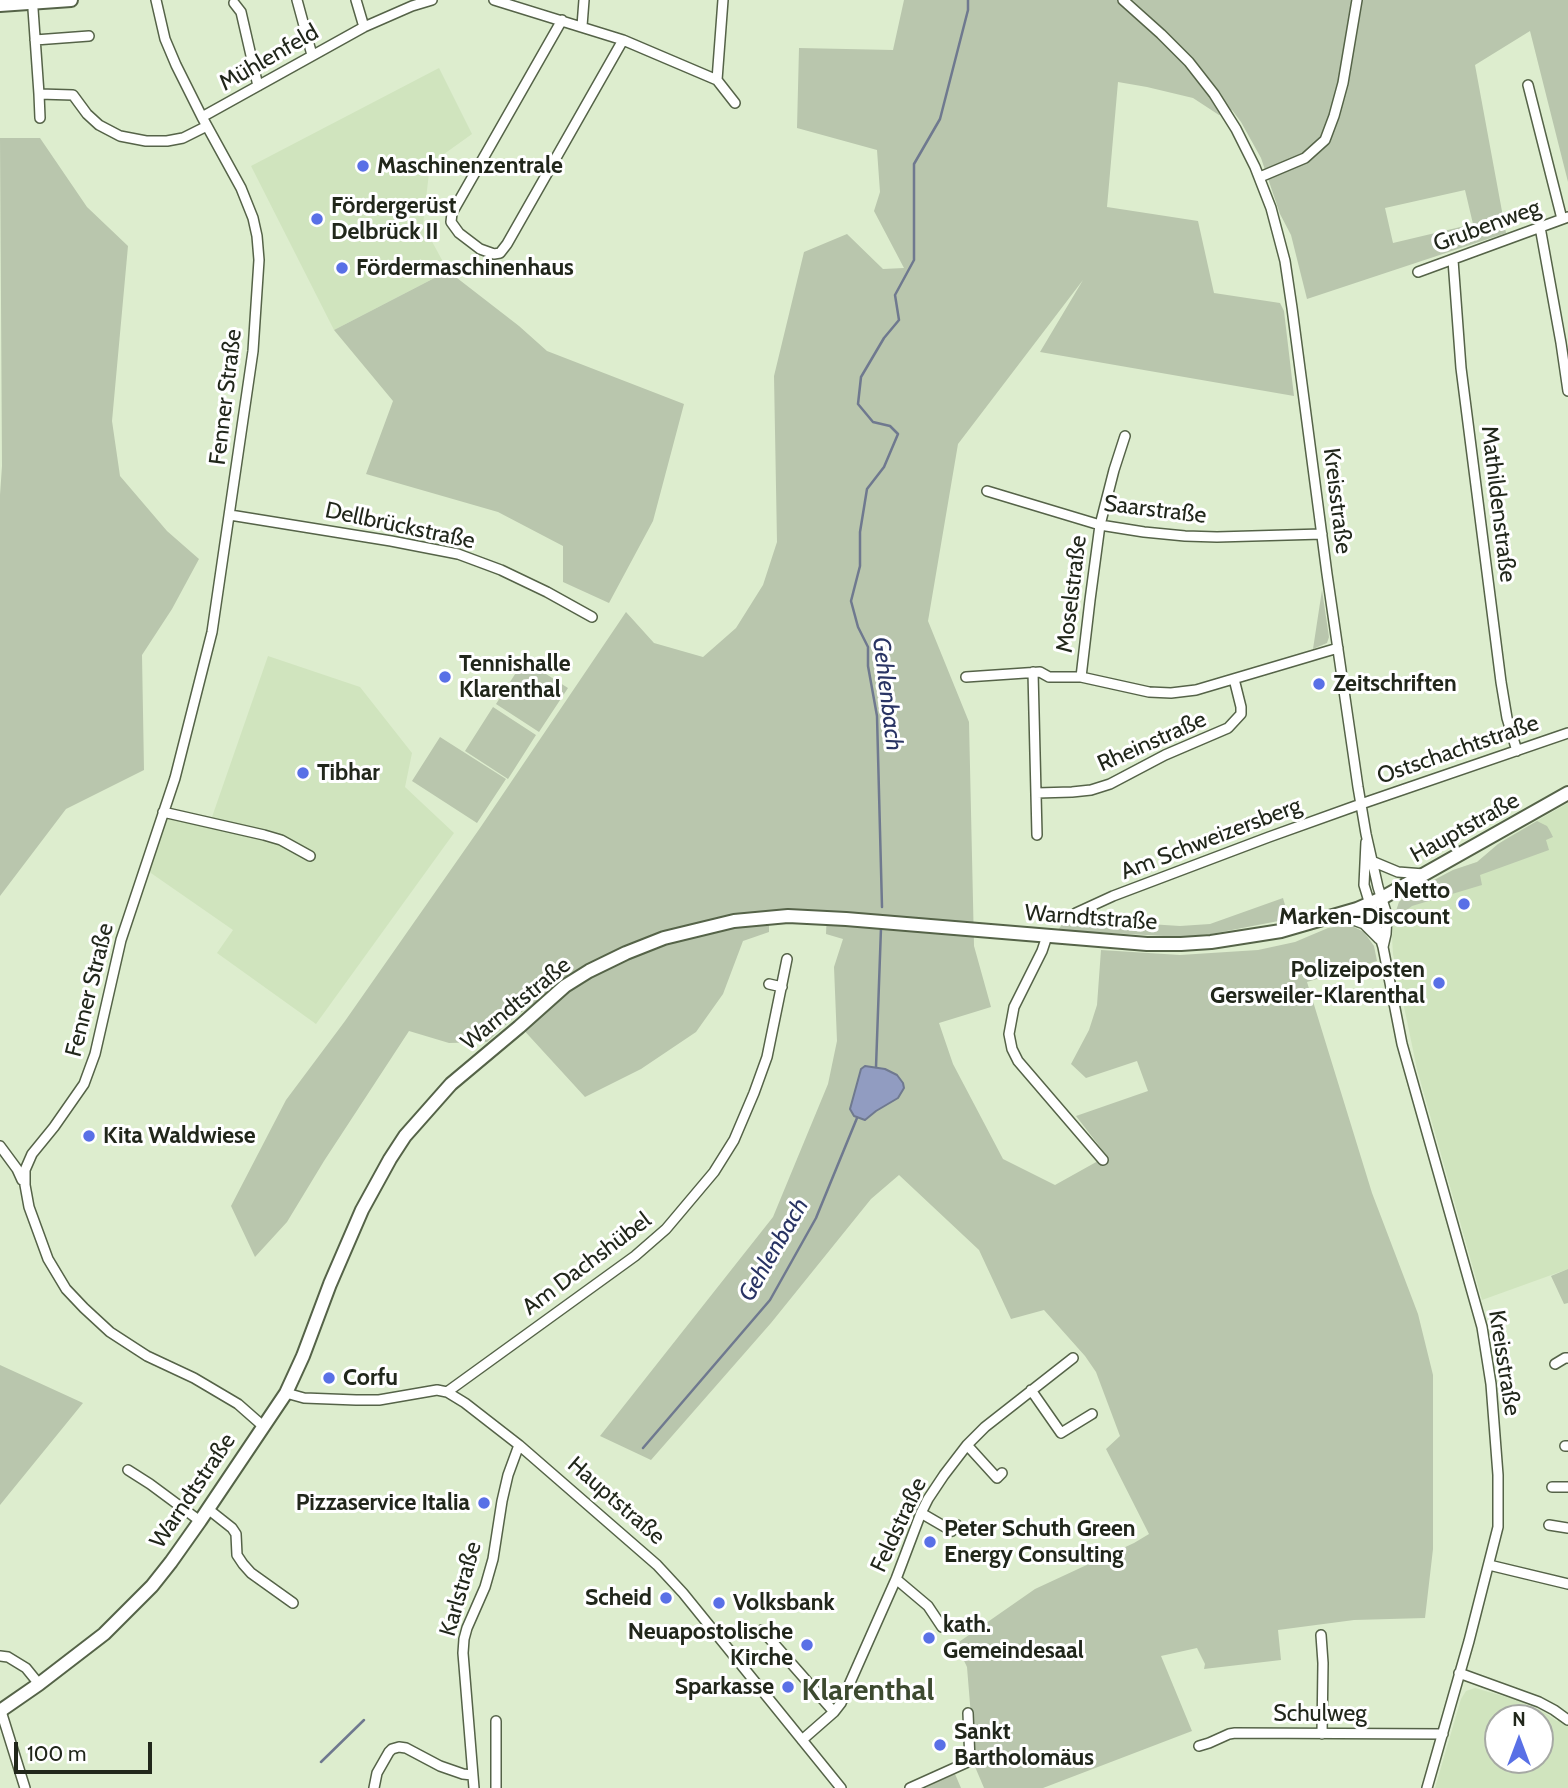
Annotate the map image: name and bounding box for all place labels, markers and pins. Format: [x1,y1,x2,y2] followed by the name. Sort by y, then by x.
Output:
[377,152,563,180] place label: Maschinenzentrale
[355,158,371,174] marker: Maschinenzentrale
[331,192,456,246] place label: Fördergerüst Delbrück II
[309,211,325,227] marker: Fördergerüst Delbrück II
[356,254,574,282] place label: Fördermaschinenhaus
[334,260,350,276] marker: Fördermaschinenhaus
[459,650,571,704] place label: Tennishalle Klarenthal
[437,669,453,685] marker: Tennishalle Klarenthal
[1333,670,1457,698] place label: Zeitschriften
[1311,676,1327,692] marker: Zeitschriften
[317,759,380,787] place label: Tibhar
[295,765,311,781] marker: Tibhar
[1279,877,1450,931] place label: Netto Marken-Discount
[1456,896,1472,912] marker: Netto Marken-Discount
[1210,956,1425,1010] place label: Polizeiposten Gersweiler-Klarenthal
[1431,975,1447,991] marker: Polizeiposten Gersweiler-Klarenthal
[103,1122,256,1150] place label: Kita Waldwiese
[81,1128,97,1144] marker: Kita Waldwiese
[343,1364,398,1392] place label: Corfu
[321,1370,337,1386] marker: Corfu
[296,1489,470,1517] place label: Pizzaservice Italia
[476,1495,492,1511] marker: Pizzaservice Italia
[944,1515,1136,1569] place label: Peter Schuth Green Energy Consulting
[922,1534,938,1550] marker: Peter Schuth Green Energy Consulting
[585,1584,652,1612] place label: Scheid
[733,1589,835,1617] place label: Volksbank
[658,1590,674,1606] marker: Scheid
[711,1595,727,1611] marker: Volksbank
[943,1611,1084,1665] place label: kath. Gemeindesaal
[628,1618,793,1672] place label: Neuapostolische Kirche
[921,1630,937,1646] marker: kath. Gemeindesaal
[799,1637,815,1653] marker: Neuapostolische Kirche
[675,1673,774,1701] place label: Sparkasse
[780,1679,796,1695] marker: Sparkasse
[954,1718,1094,1772] place label: Sankt Bartholomäus
[932,1737,948,1753] marker: Sankt Bartholomäus

